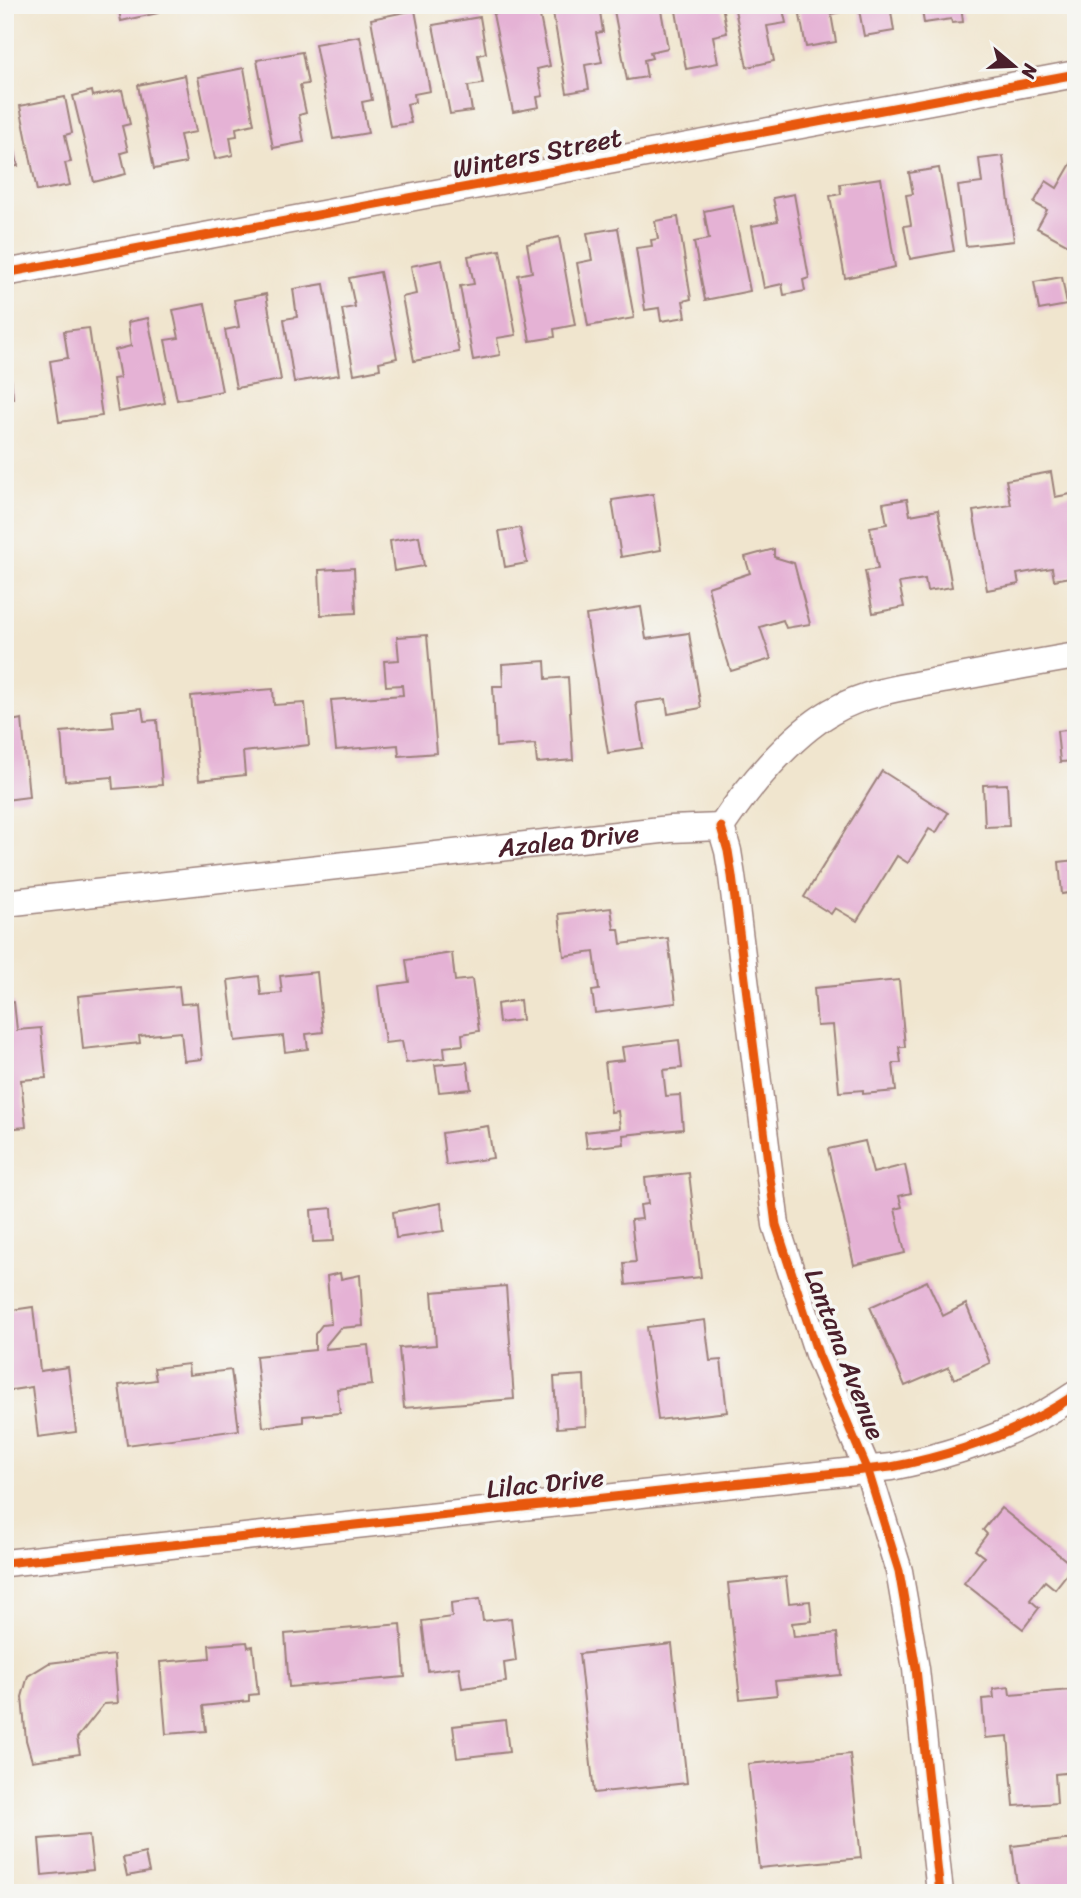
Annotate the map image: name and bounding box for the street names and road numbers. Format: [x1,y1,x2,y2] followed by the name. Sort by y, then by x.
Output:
[448,114,626,192] street label: Winters Street
[494,810,642,871] street label: Azalea Drive
[791,1262,899,1447] street label: Lantana Avenue
[484,1454,606,1512] street label: Lilac Drive

